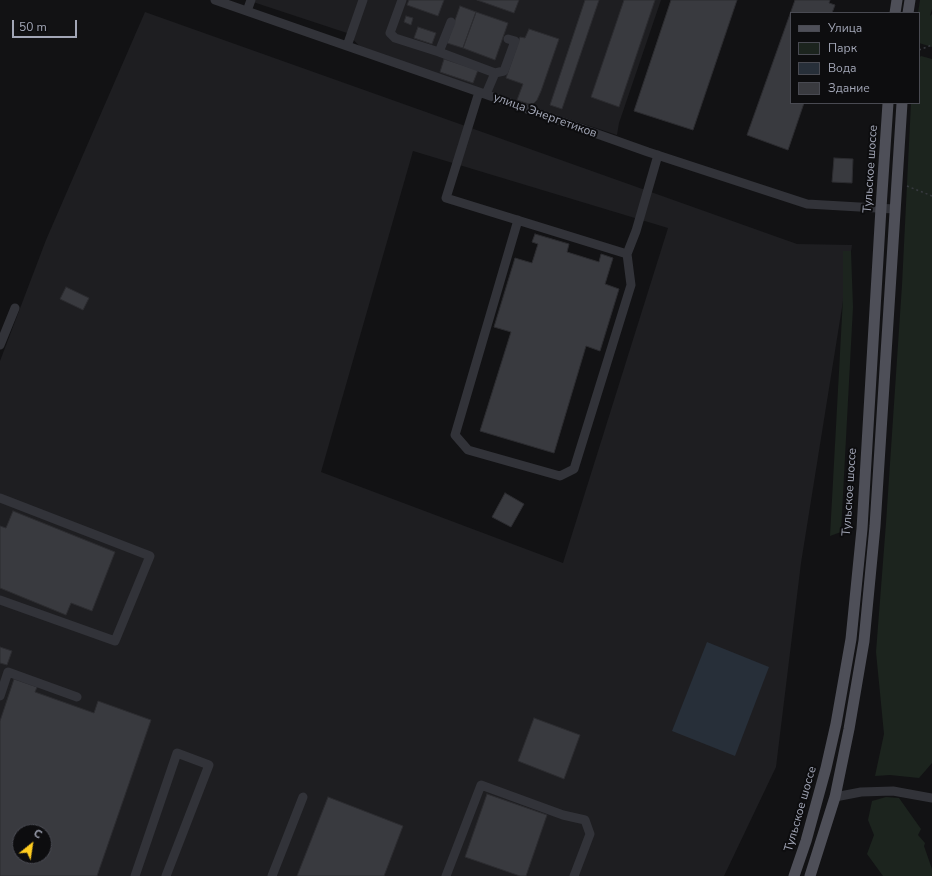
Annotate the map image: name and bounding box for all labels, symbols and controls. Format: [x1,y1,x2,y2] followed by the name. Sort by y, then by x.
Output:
[14,12,79,38] scale bar
[790,12,920,104] legend
[19,19,47,35] text: 50 m
[828,20,862,36] text: Улица
[828,40,857,56] text: Парк
[828,60,856,76] text: Вода
[828,80,870,96] text: Здание
[491,91,599,141] street label: улица Энергетиков
[861,124,881,214] street label: Тульское шоссе
[840,447,860,537] street label: Тульское шоссе
[782,765,820,853] street label: Тульское шоссе
[12,824,52,864] north arrow
[31,826,45,842] text: С

